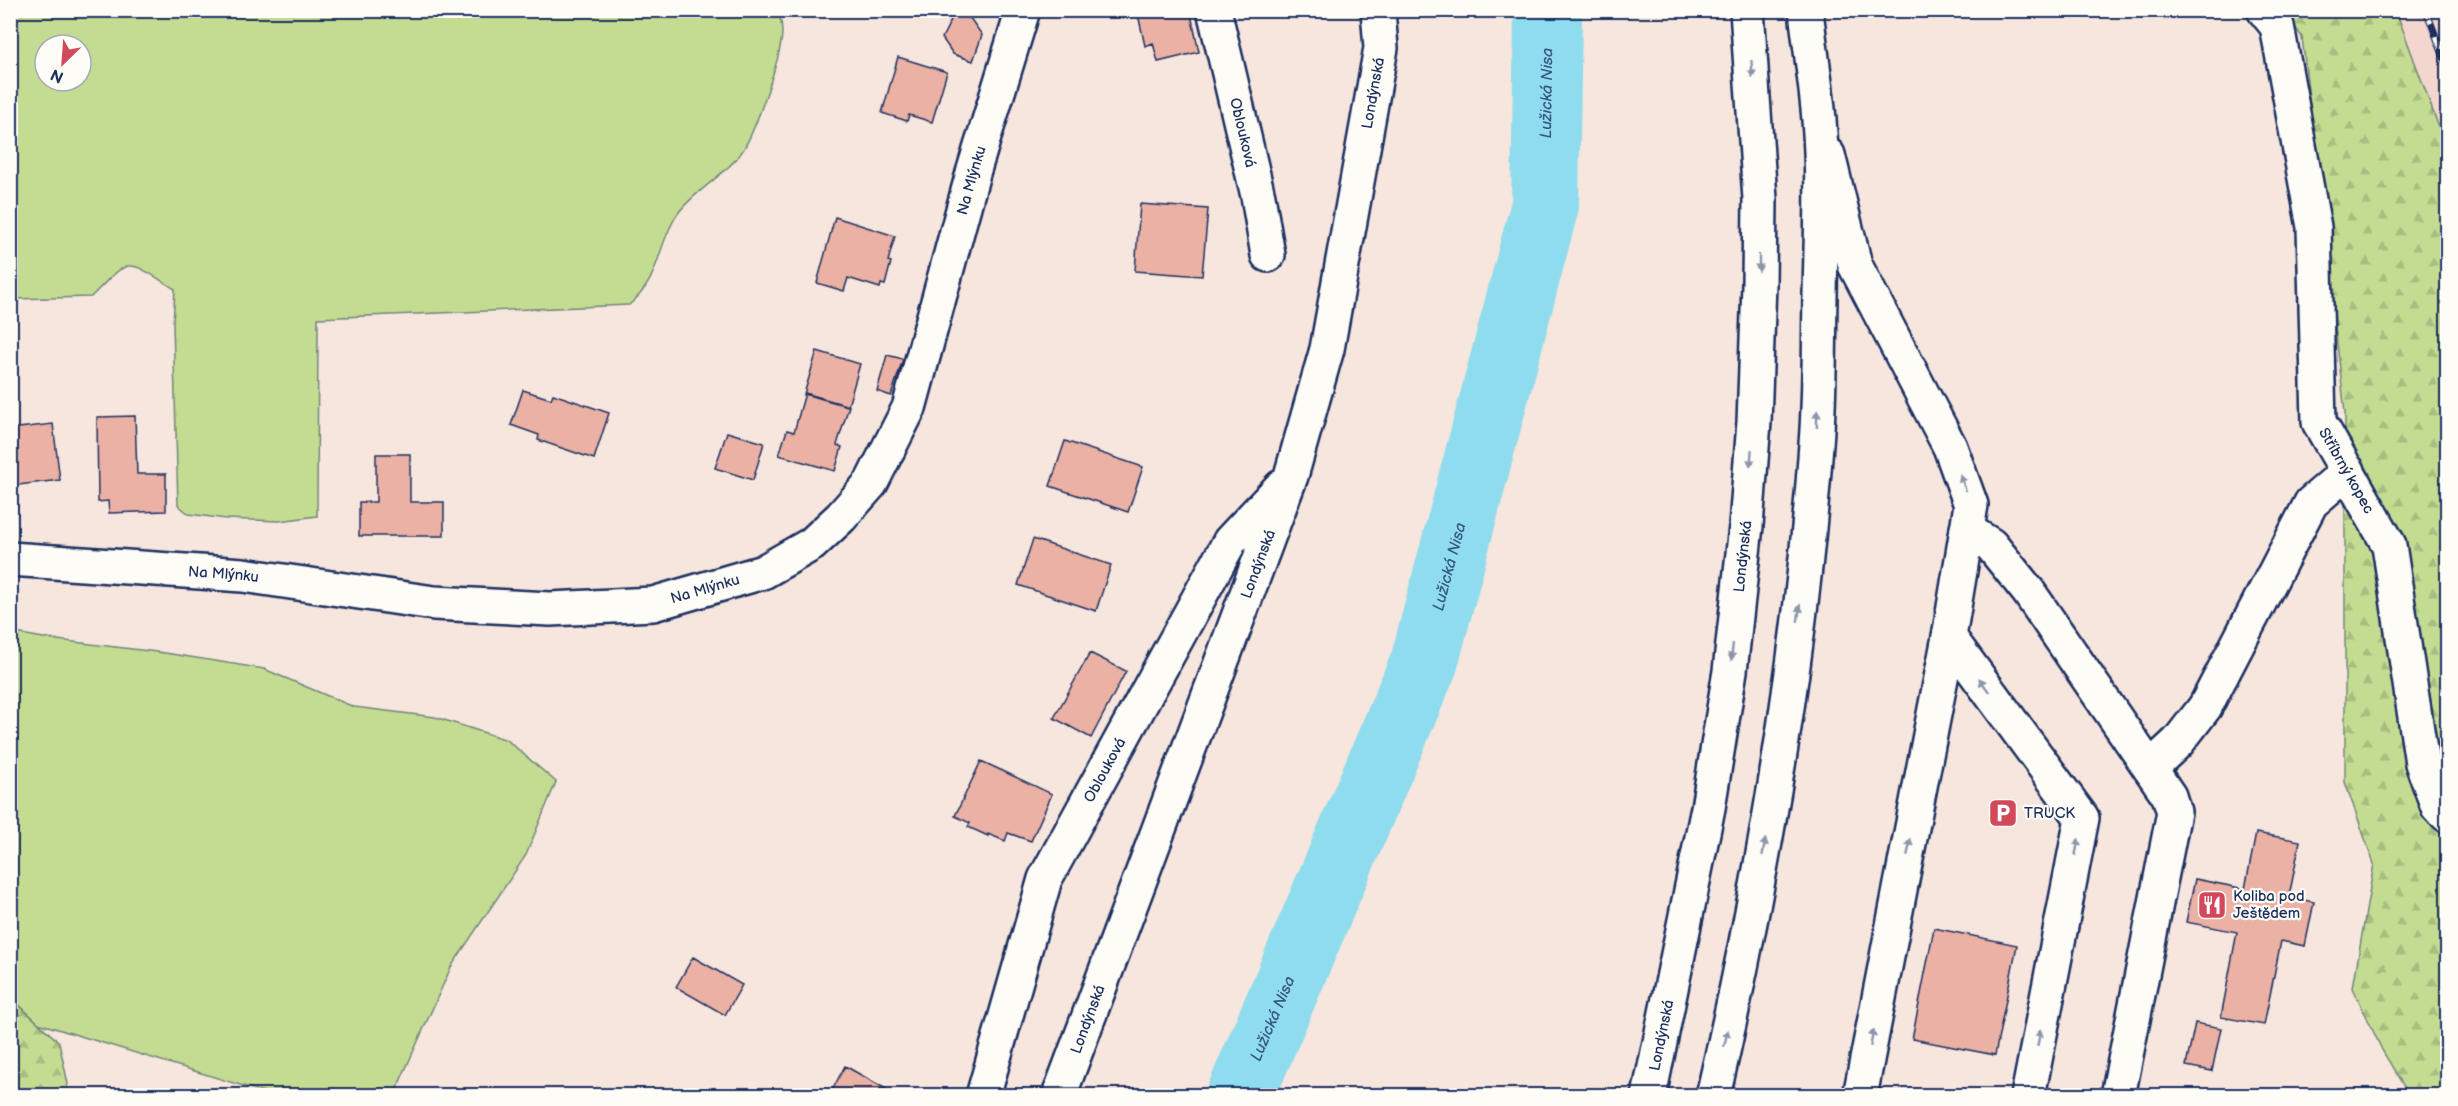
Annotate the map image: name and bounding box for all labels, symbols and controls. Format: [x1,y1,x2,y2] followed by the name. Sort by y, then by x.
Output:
[33,33,93,93] north arrow
[1537,48,1557,139] water label: Lužická Nisa
[1357,56,1389,130] street label: Londýnská
[1748,59,1757,78] one-way arrow
[48,64,67,86] text: N
[1226,96,1260,169] street label: Oblouková
[953,143,990,217] street label: Na Mlýnku
[1754,254,1764,273] one-way arrow
[1812,409,1822,428] one-way arrow
[2315,424,2379,517] street label: Stříbrný kopec
[1746,449,1756,468] one-way arrow
[1958,474,1967,492] one-way arrow
[1729,520,1756,593] street label: Londýnská
[1429,521,1470,613] water label: Lužická Nisa
[1237,527,1280,601] street label: Londýnská
[187,562,260,587] street label: Na Mlýnku
[668,570,742,608] street label: Na Mlýnku
[1794,603,1804,622] one-way arrow
[1727,643,1737,662] one-way arrow
[1978,677,1990,693] one-way arrow
[1079,734,1130,806] street label: Oblouková
[1987,797,2019,829] parking icon: TRUCK
[2024,804,2075,823] place label: TRUCK
[1759,837,1768,856] one-way arrow
[1904,837,1913,856] one-way arrow
[2073,837,2082,856] one-way arrow
[2233,887,2305,923] place label: Koliba pod Ještědem
[2196,889,2228,921] restaurant icon: Koliba pod Ještědem
[1246,973,1299,1064] water label: Lužická Nisa
[1066,982,1109,1056] street label: Londýnská
[1645,998,1678,1072] street label: Londýnská
[1868,1028,1877,1047] one-way arrow
[2035,1028,2044,1047] one-way arrow
[1722,1029,1731,1048] one-way arrow

